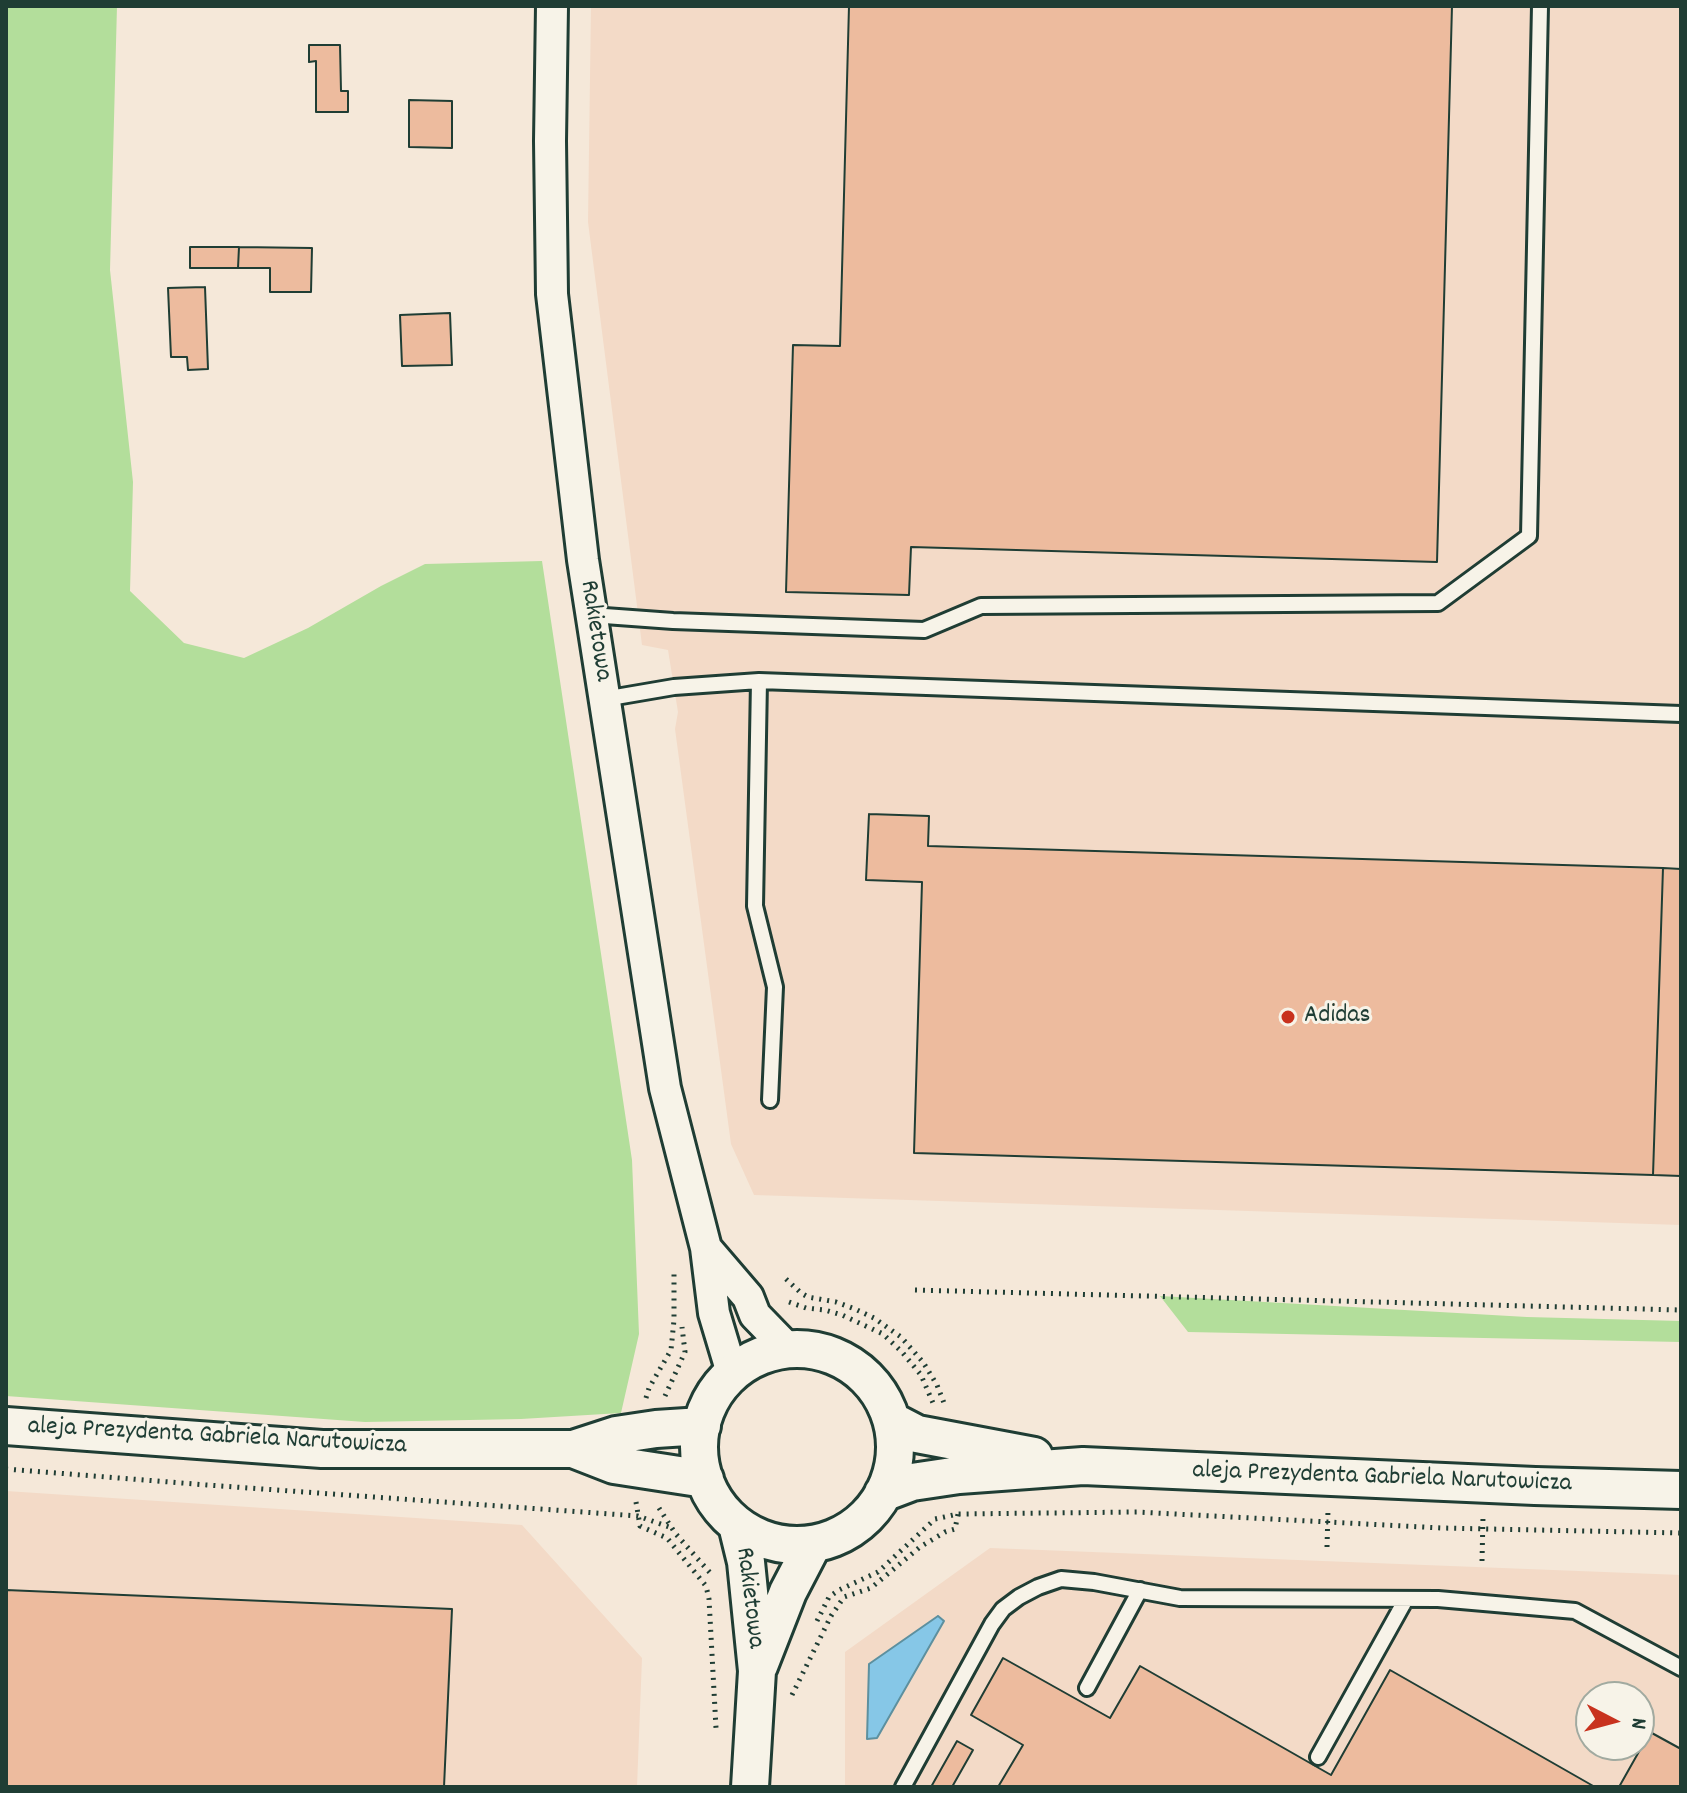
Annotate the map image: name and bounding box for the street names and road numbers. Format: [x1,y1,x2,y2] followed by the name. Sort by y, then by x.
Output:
[571,578,617,684] street label: Rakietowa
[27,1412,407,1464] street label: aleja Prezydenta Gabriela Narutowicza
[1192,1457,1572,1501] street label: aleja Prezydenta Gabriela Narutowicza
[726,1546,770,1650] street label: Rakietowa

